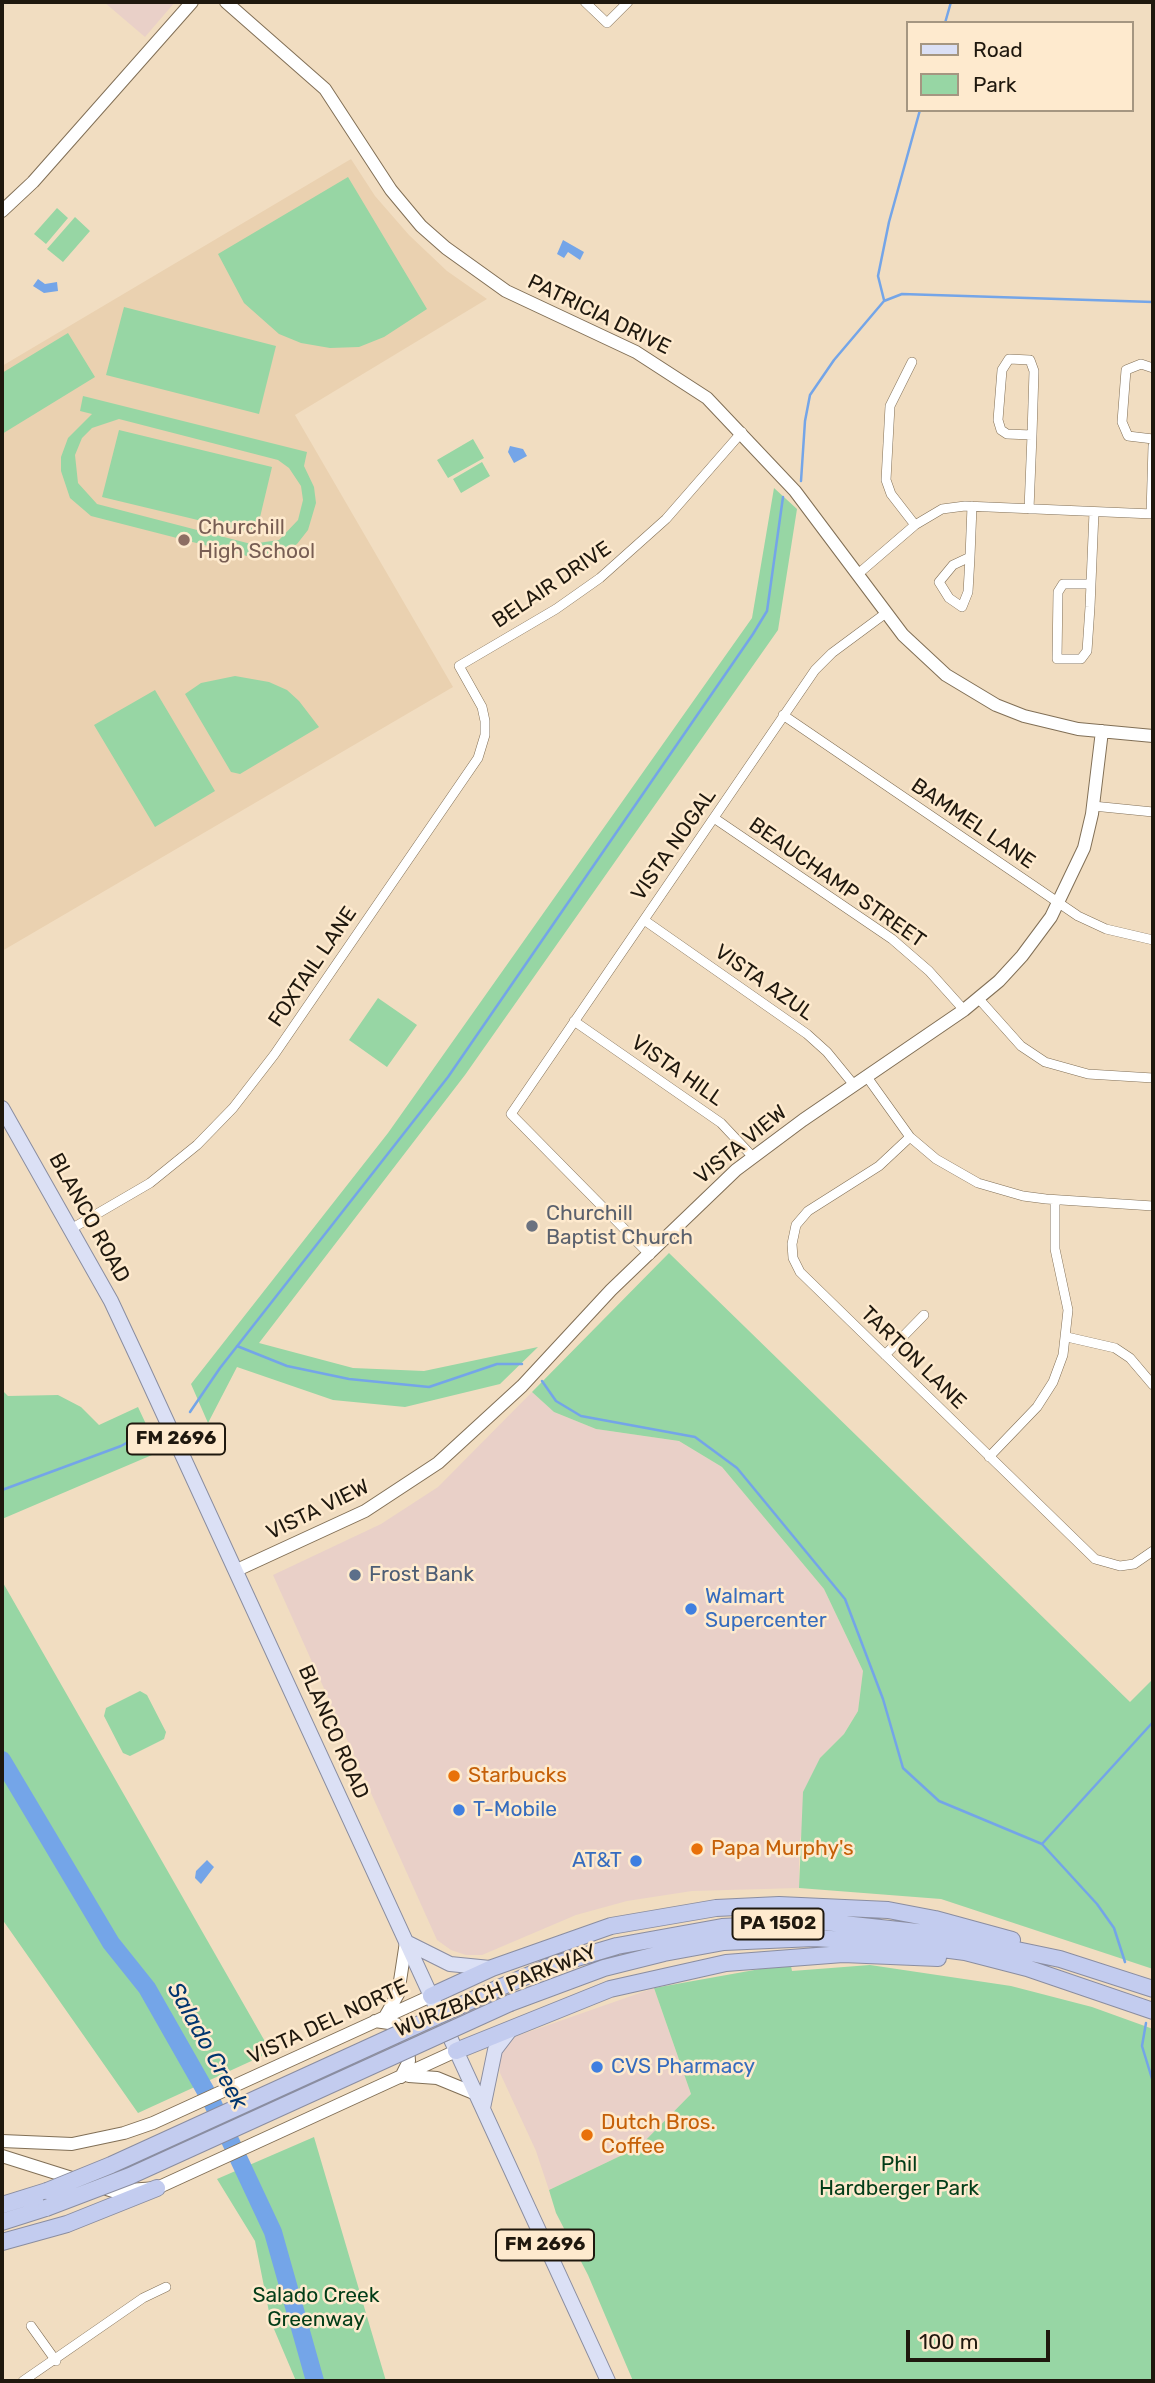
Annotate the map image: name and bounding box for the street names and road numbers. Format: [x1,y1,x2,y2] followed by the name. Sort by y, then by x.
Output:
[523,269,675,361] street label: PATRICIA DRIVE
[488,536,616,634] street label: BELAIR DRIVE
[906,773,1040,875] street label: BAMMEL LANE
[626,784,722,906] street label: VISTA NOGAL
[744,812,930,954] street label: BEAUCHAMP STREET
[263,902,363,1032] street label: FOXTAIL LANE
[709,940,819,1026] street label: VISTA AZUL
[626,1030,728,1112] street label: VISTA HILL
[690,1100,792,1190] street label: VISTA VIEW
[43,1149,135,1287] street label: BLANCO ROAD
[855,1301,971,1415] street label: TARTON LANE
[127,1424,225,1455] road number: FM 2696
[262,1474,374,1546] street label: VISTA VIEW
[292,1661,374,1803] street label: BLANCO ROAD
[732,1908,824,1940] road number: PA 1502
[392,1939,600,2043] street label: WURZBACH PARKWAY
[244,1974,412,2070] street label: VISTA DEL NORTE
[496,2230,594,2260] road number: FM 2696

